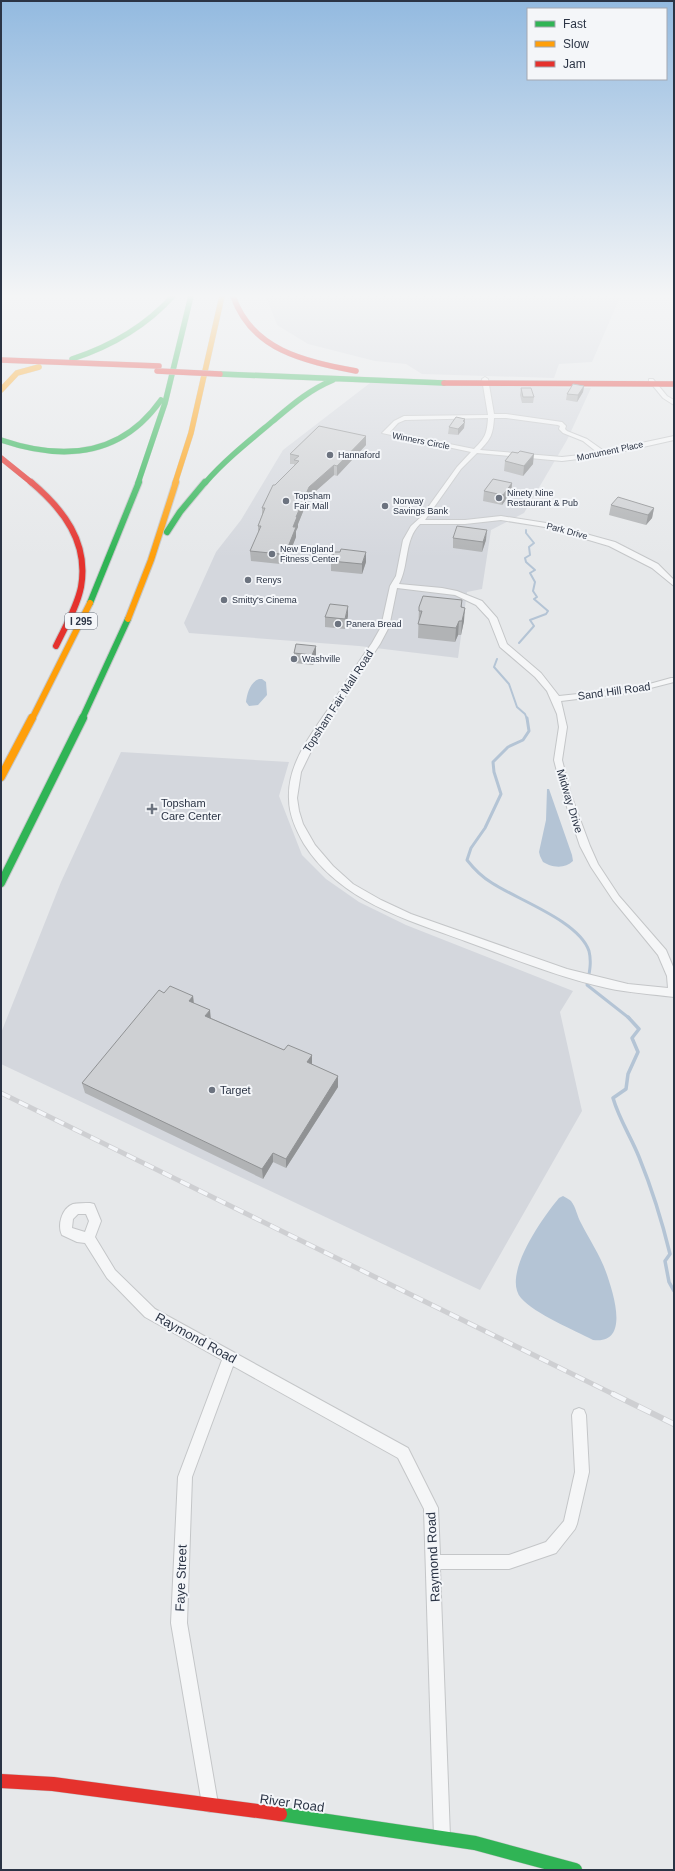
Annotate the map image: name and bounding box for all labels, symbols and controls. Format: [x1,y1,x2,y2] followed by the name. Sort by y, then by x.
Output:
[527,8,667,80] legend
[563,17,587,31] text: Fast
[563,37,589,51] text: Slow
[563,57,586,71] text: Jam
[391,431,451,451] street label: Winners Circle
[576,439,644,463] street label: Monument Place
[325,450,335,460] marker: Hannaford
[338,450,380,460] place label: Hannaford
[507,488,578,508] place label: Ninety Nine Restaurant & Pub
[294,491,331,511] place label: Topsham Fair Mall
[494,493,504,503] marker: Ninety Nine Restaurant & Pub
[281,496,291,506] marker: Topsham Fair Mall
[393,496,449,516] place label: Norway Savings Bank
[380,501,390,511] marker: Norway Savings Bank
[545,521,589,541] street label: Park Drive
[280,544,339,564] place label: New England Fitness Center
[267,549,277,559] marker: New England Fitness Center
[243,575,253,585] marker: Renys
[256,575,282,585] place label: Renys
[219,595,229,605] marker: Smitty's Cinema
[232,595,297,605] place label: Smitty's Cinema
[65,613,97,629] road number: I 295
[333,619,343,629] marker: Panera Bread
[346,619,402,629] place label: Panera Bread
[301,648,375,754] street label: Topsham Fair Mall Road
[289,654,299,664] marker: Washville
[302,654,340,664] place label: Washville
[577,680,651,702] street label: Sand Hill Road
[555,768,585,834] street label: Midway Drive
[161,797,221,822] place label: Topsham Care Center
[146,803,158,815] marker: Topsham Care Center
[220,1084,251,1096] place label: Target
[207,1085,217,1095] marker: Target
[153,1310,239,1366] street label: Raymond Road
[423,1512,443,1602] street label: Raymond Road
[172,1544,190,1612] street label: Faye Street
[259,1791,325,1815] street label: River Road

